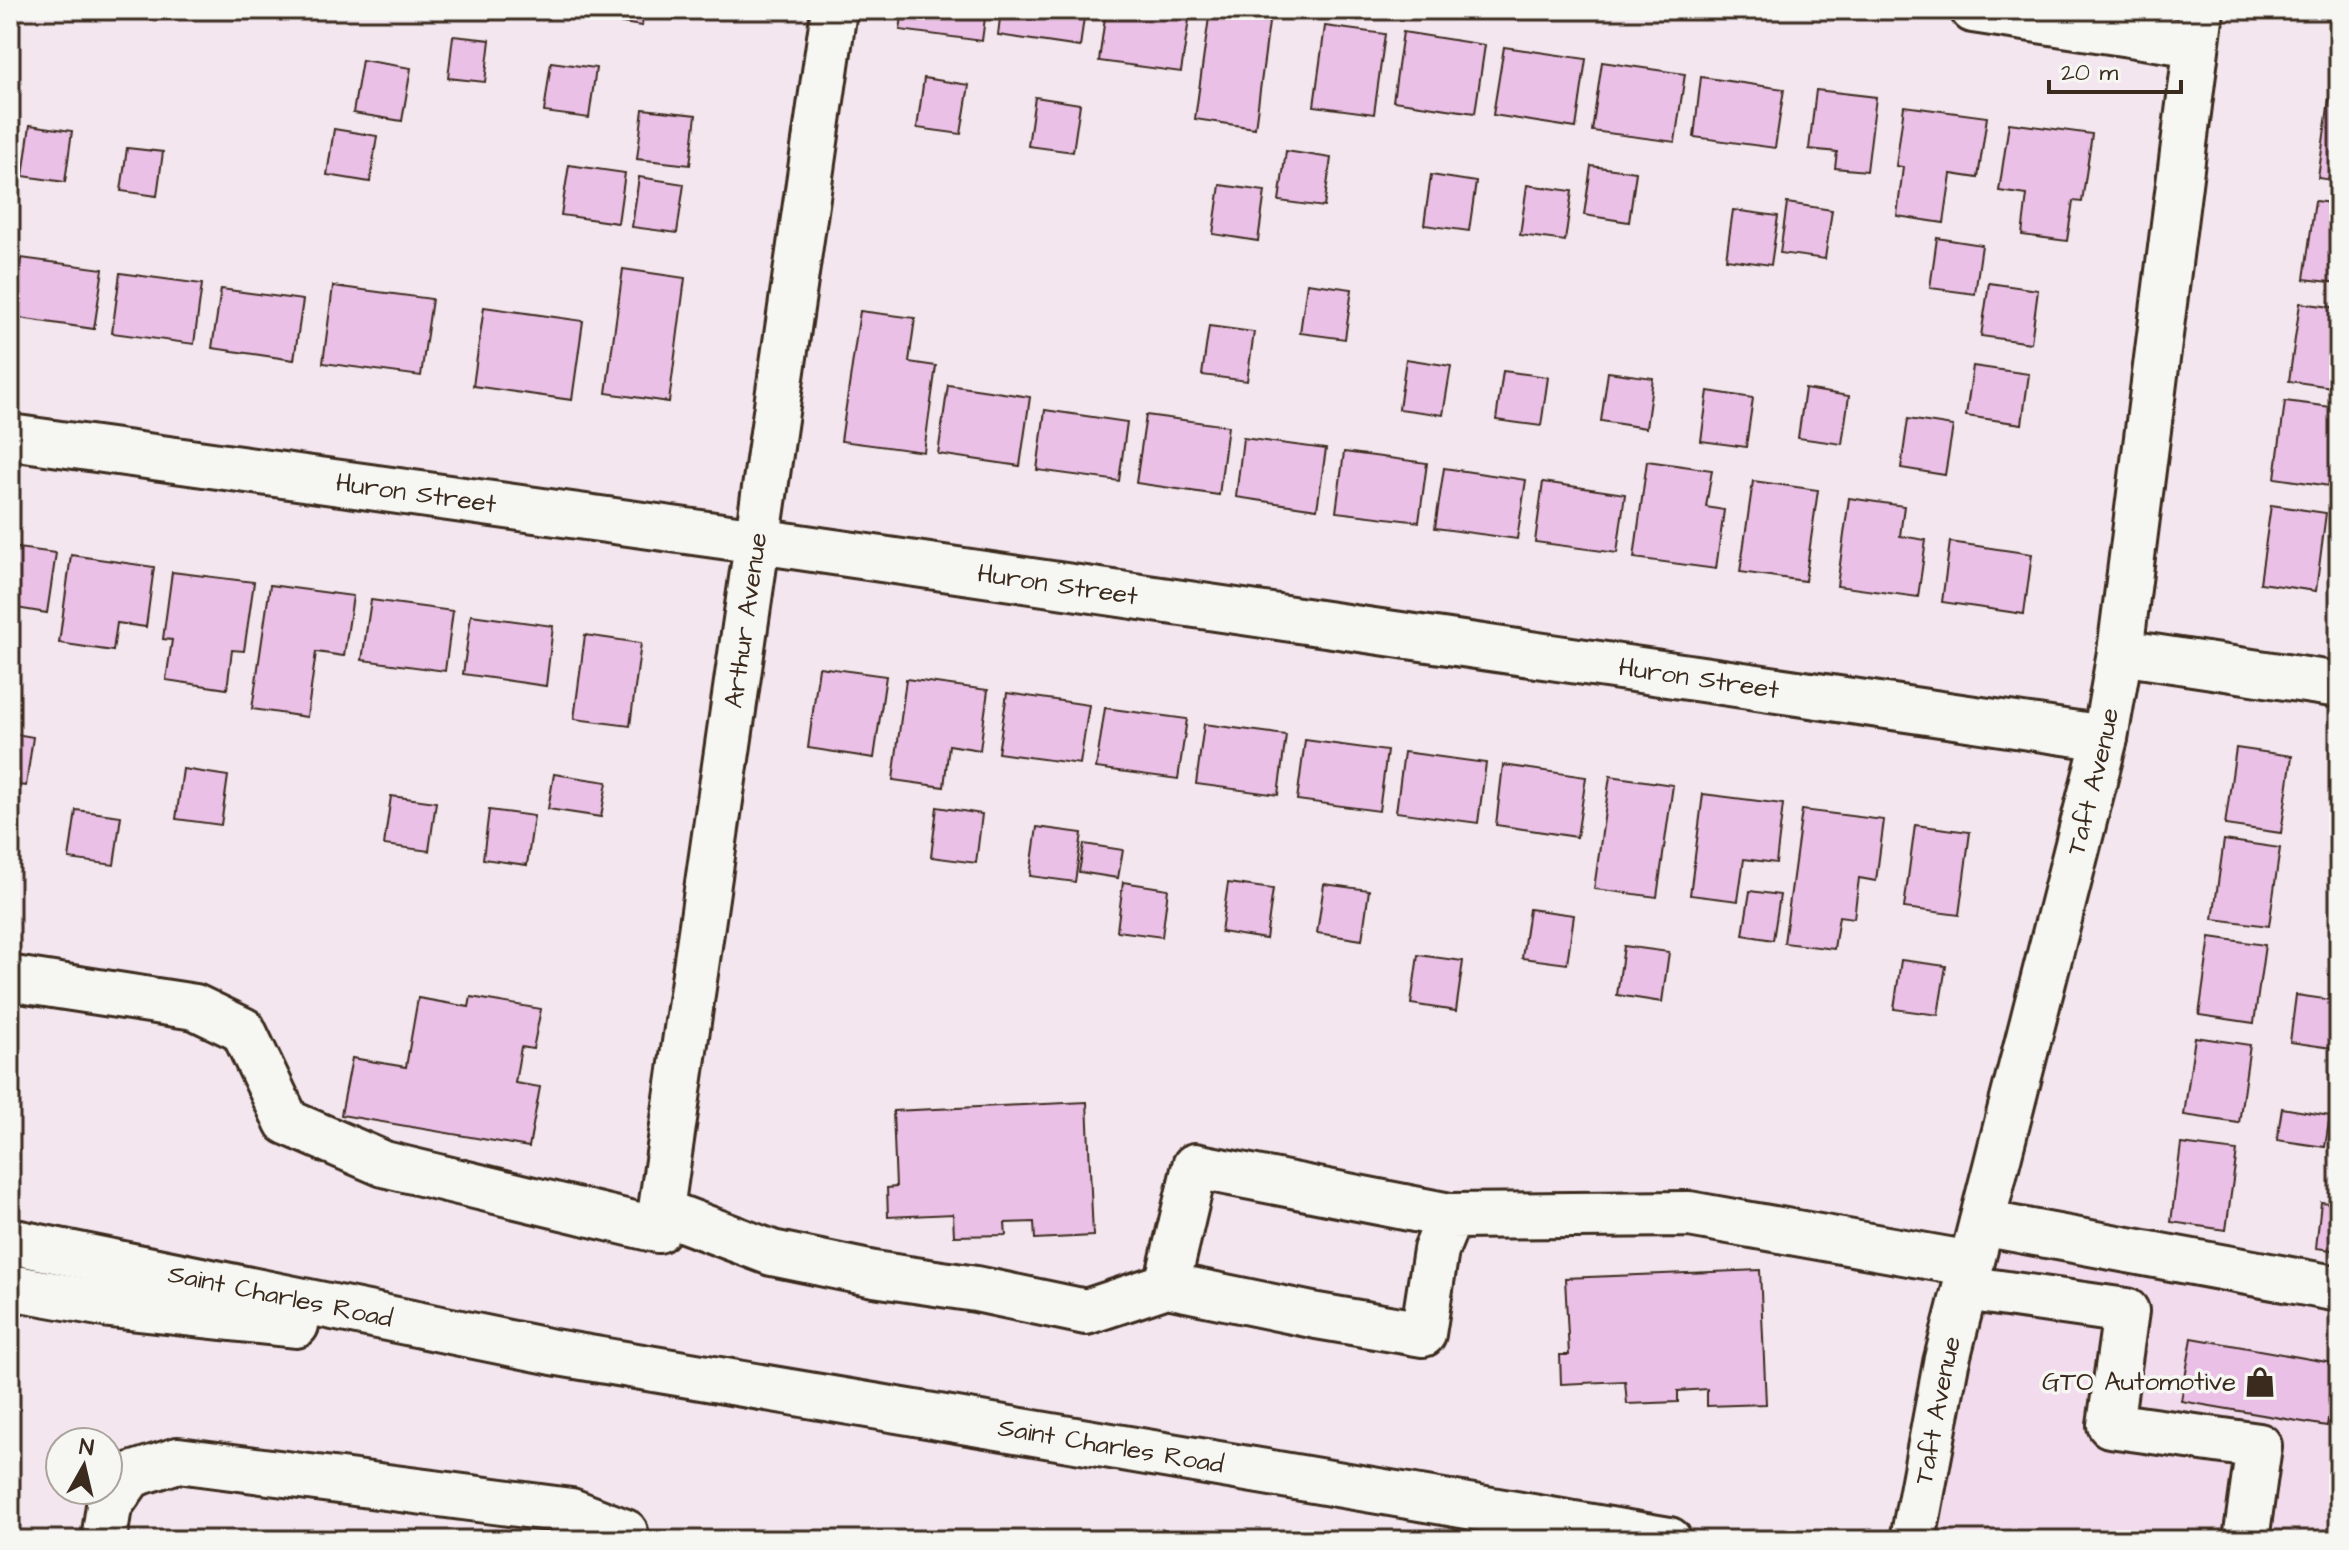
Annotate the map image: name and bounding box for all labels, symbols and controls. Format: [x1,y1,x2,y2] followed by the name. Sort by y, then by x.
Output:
[2049,44,2181,94] scale bar
[2061,56,2118,90] text: 20 m
[334,465,499,522] street label: Huron Street
[716,530,776,710] street label: Arthur Avenue
[975,555,1141,614] street label: Huron Street
[1616,649,1782,708] street label: Huron Street
[2058,705,2128,859] street label: Taft Avenue
[165,1256,396,1337] street label: Saint Charles Road
[1906,1332,1970,1487] street label: Taft Avenue
[2042,1364,2236,1400] place label: GTO Automotive
[2243,1365,2277,1399] shop icon: GTO Automotive
[995,1409,1226,1483] street label: Saint Charles Road
[44,1426,124,1506] north arrow
[78,1431,96,1464] text: N

